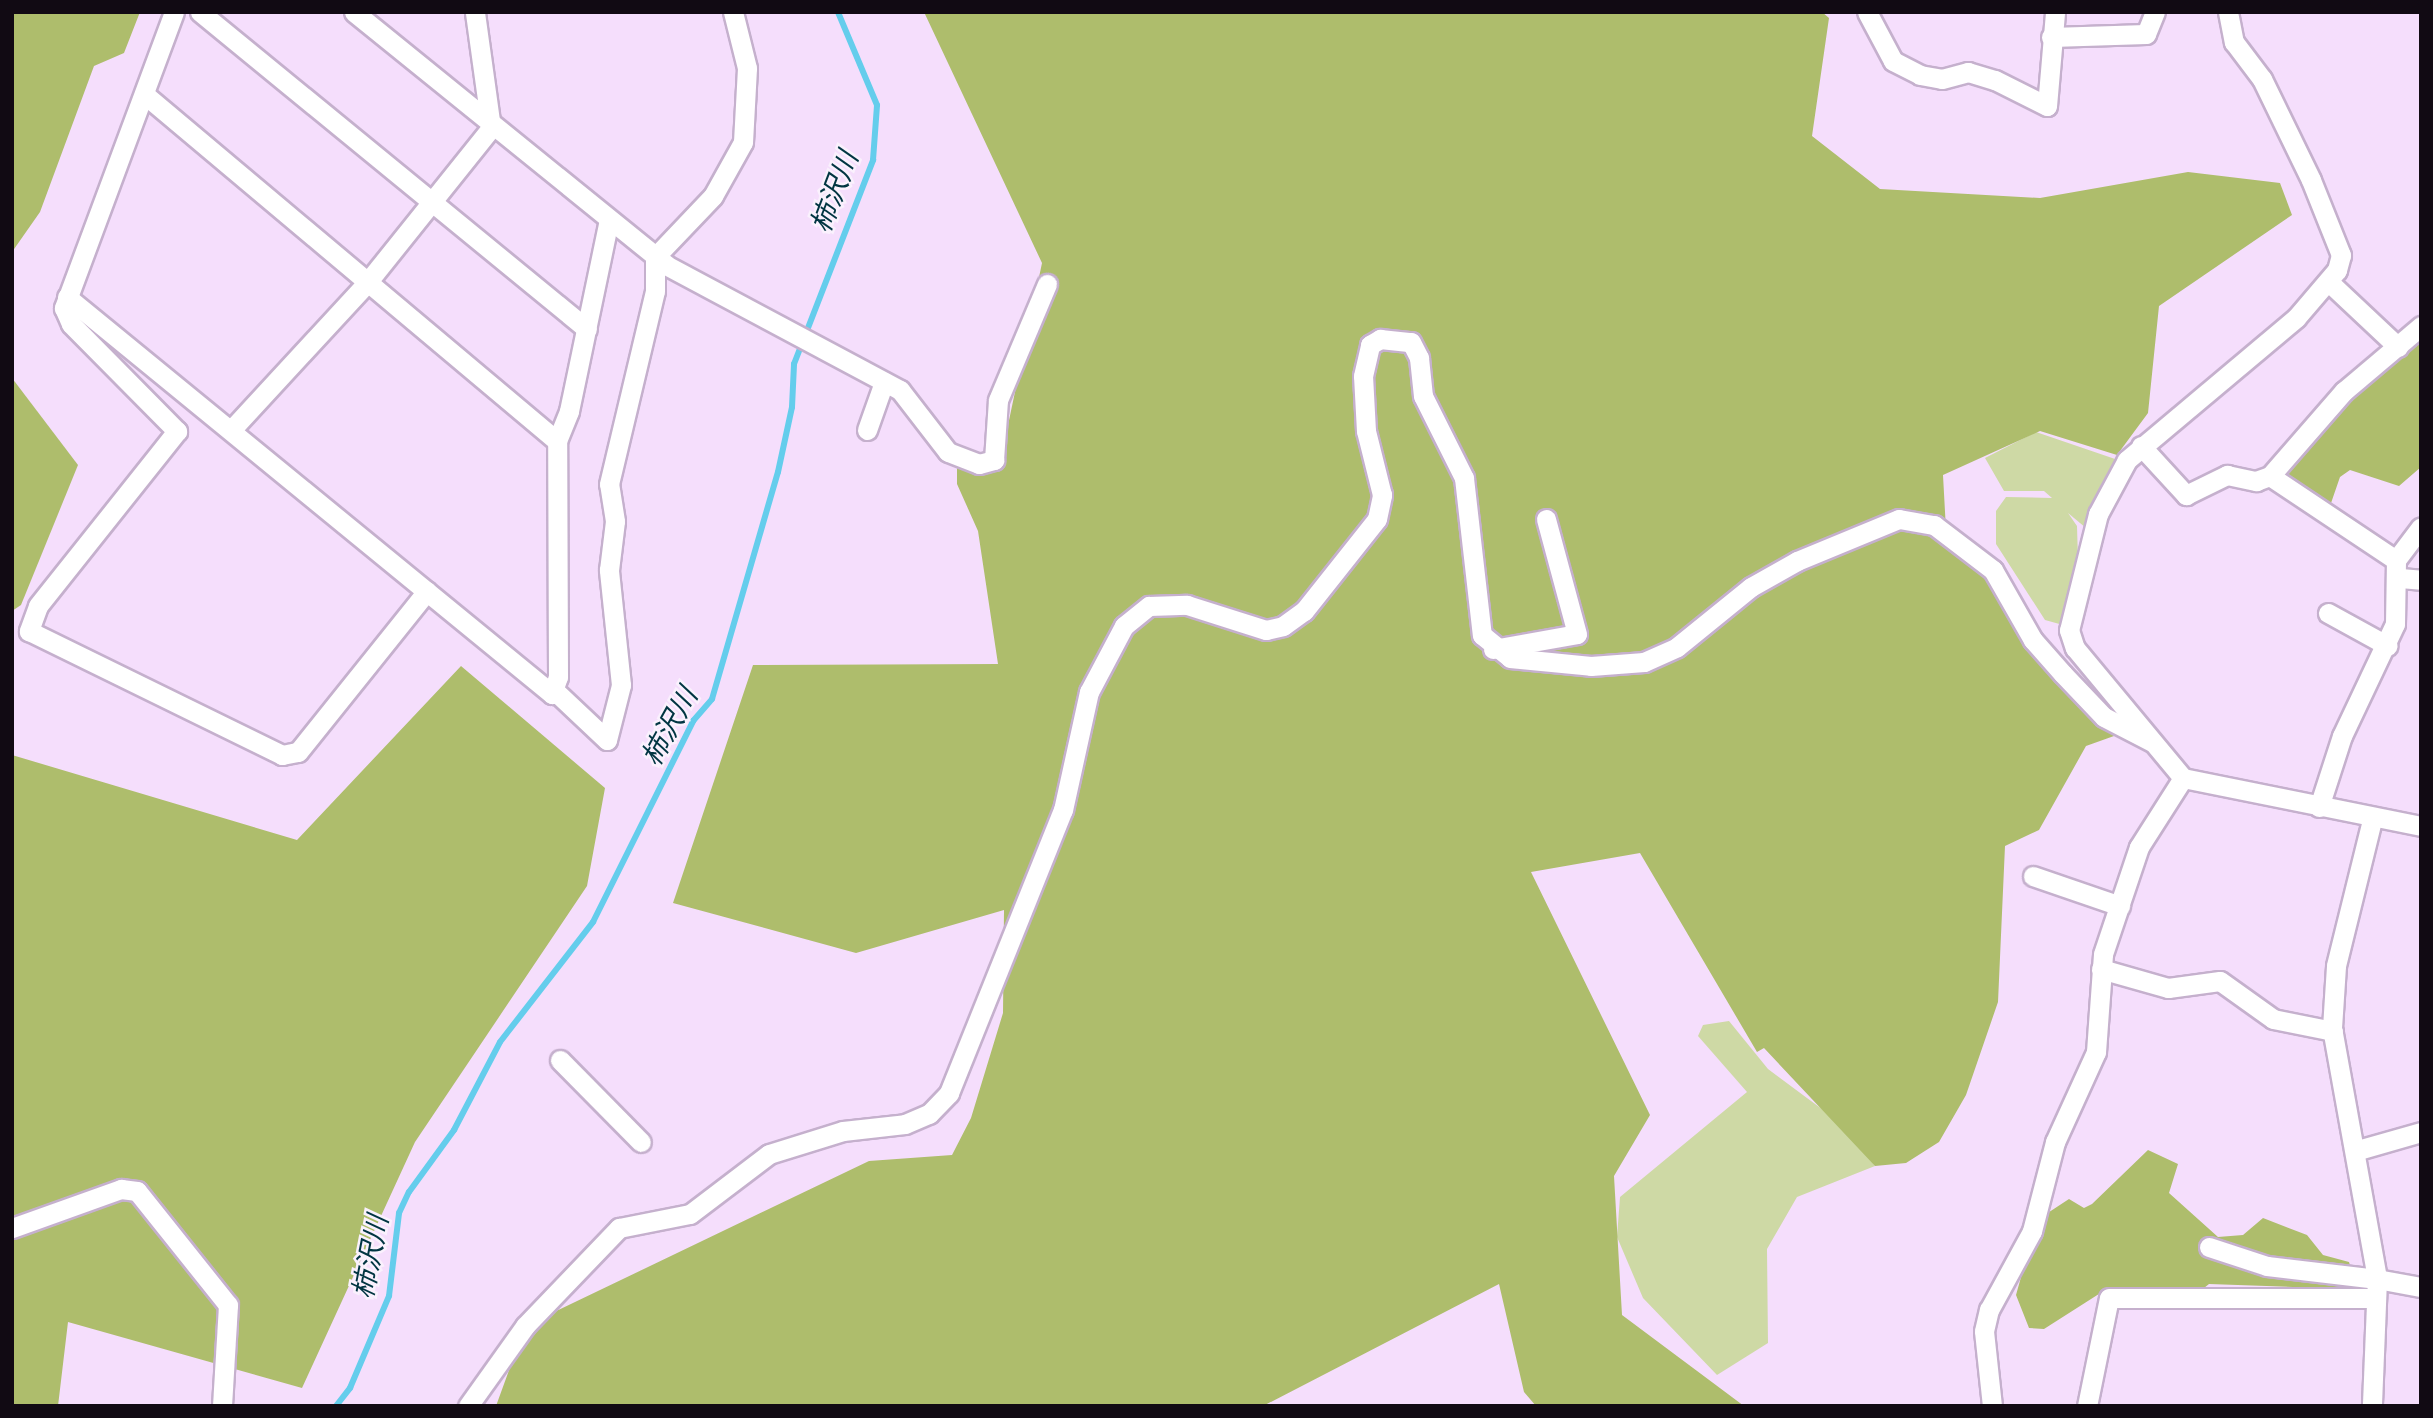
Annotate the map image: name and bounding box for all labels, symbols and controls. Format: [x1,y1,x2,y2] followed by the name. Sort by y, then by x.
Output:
[804,147,866,237] water label: 柿沢川
[635,682,705,772] water label: 柿沢川
[346,1213,396,1301] water label: 柿沢川

